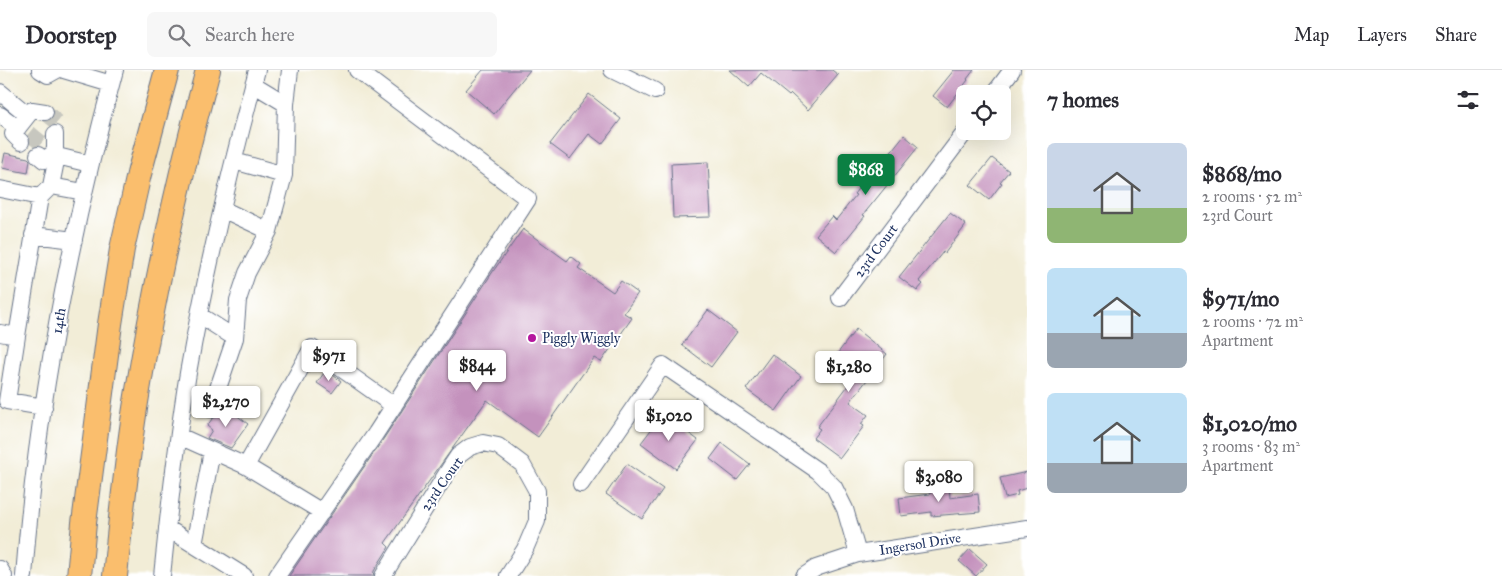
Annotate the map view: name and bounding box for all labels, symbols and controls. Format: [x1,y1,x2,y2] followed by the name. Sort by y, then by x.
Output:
[147,12,497,57] search box
[25,20,117,50] text: Doorstep
[165,21,193,49] icon: search
[205,23,295,46] text: Search here
[1294,24,1329,46] text: Map
[1357,24,1407,46] text: Layers
[1435,24,1477,46] text: Share
[956,85,1011,140] map controls
[956,85,1011,140] button: locate
[1454,86,1482,114] icon: filters
[1047,87,1119,113] text: 7 homes
[836,154,896,196] pin: $868
[849,160,883,179] text: $868
[1202,161,1282,187] text: $868/mo
[1087,163,1147,223] icon: home
[1202,187,1302,206] text: 2 rooms · 52 m²
[1202,206,1273,225] text: 23rd Court
[851,221,902,281] street label: 23rd Court
[1202,286,1279,312] text: $971/mo
[1087,288,1147,348] icon: home
[48,306,70,335] street label: 14th
[1202,312,1303,331] text: 2 rooms · 72 m²
[542,330,621,347] place label: Piggly Wiggly
[1202,331,1274,350] text: Apartment
[526,332,538,344] marker: Piggly Wiggly
[299,340,359,382] pin: $971
[312,346,346,365] text: $971
[447,350,507,392] pin: $844
[808,350,890,393] pin: $1,280
[459,356,495,375] text: $844
[826,357,872,376] text: $1,280
[185,386,267,428] pin: $2,270
[202,392,250,411] text: $2,270
[628,400,710,442] pin: $1,020
[646,406,692,425] text: $1,020
[1202,411,1297,437] text: $1,020/mo
[1087,413,1147,473] icon: home
[1202,437,1300,456] text: 3 rooms · 83 m²
[417,454,467,514] street label: 23rd Court
[1202,456,1274,475] text: Apartment
[898,460,980,503] pin: $3,080
[915,467,963,486] text: $3,080
[878,529,962,559] street label: Ingersol Drive

